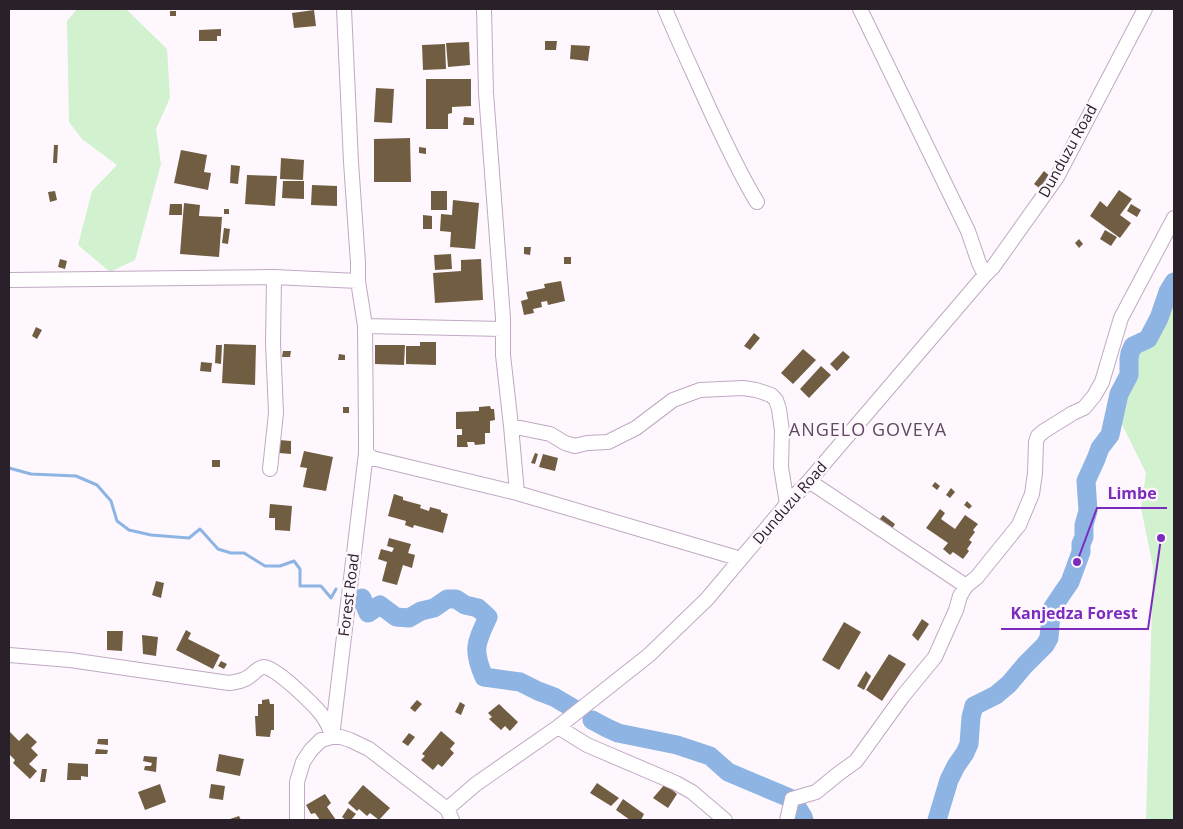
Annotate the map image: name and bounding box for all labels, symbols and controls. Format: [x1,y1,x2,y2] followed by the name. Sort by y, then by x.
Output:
[1033,100,1101,201] street label: Dunduzu Road
[789,417,947,441] district label: ANGELO GOVEYA
[748,457,831,548] street label: Dunduzu Road
[1097,477,1167,508] callout: Limbe
[1107,482,1157,504] text: Limbe
[333,552,363,638] street label: Forest Road
[1001,598,1148,629] callout: Kanjedza Forest
[1010,602,1138,624] text: Kanjedza Forest

